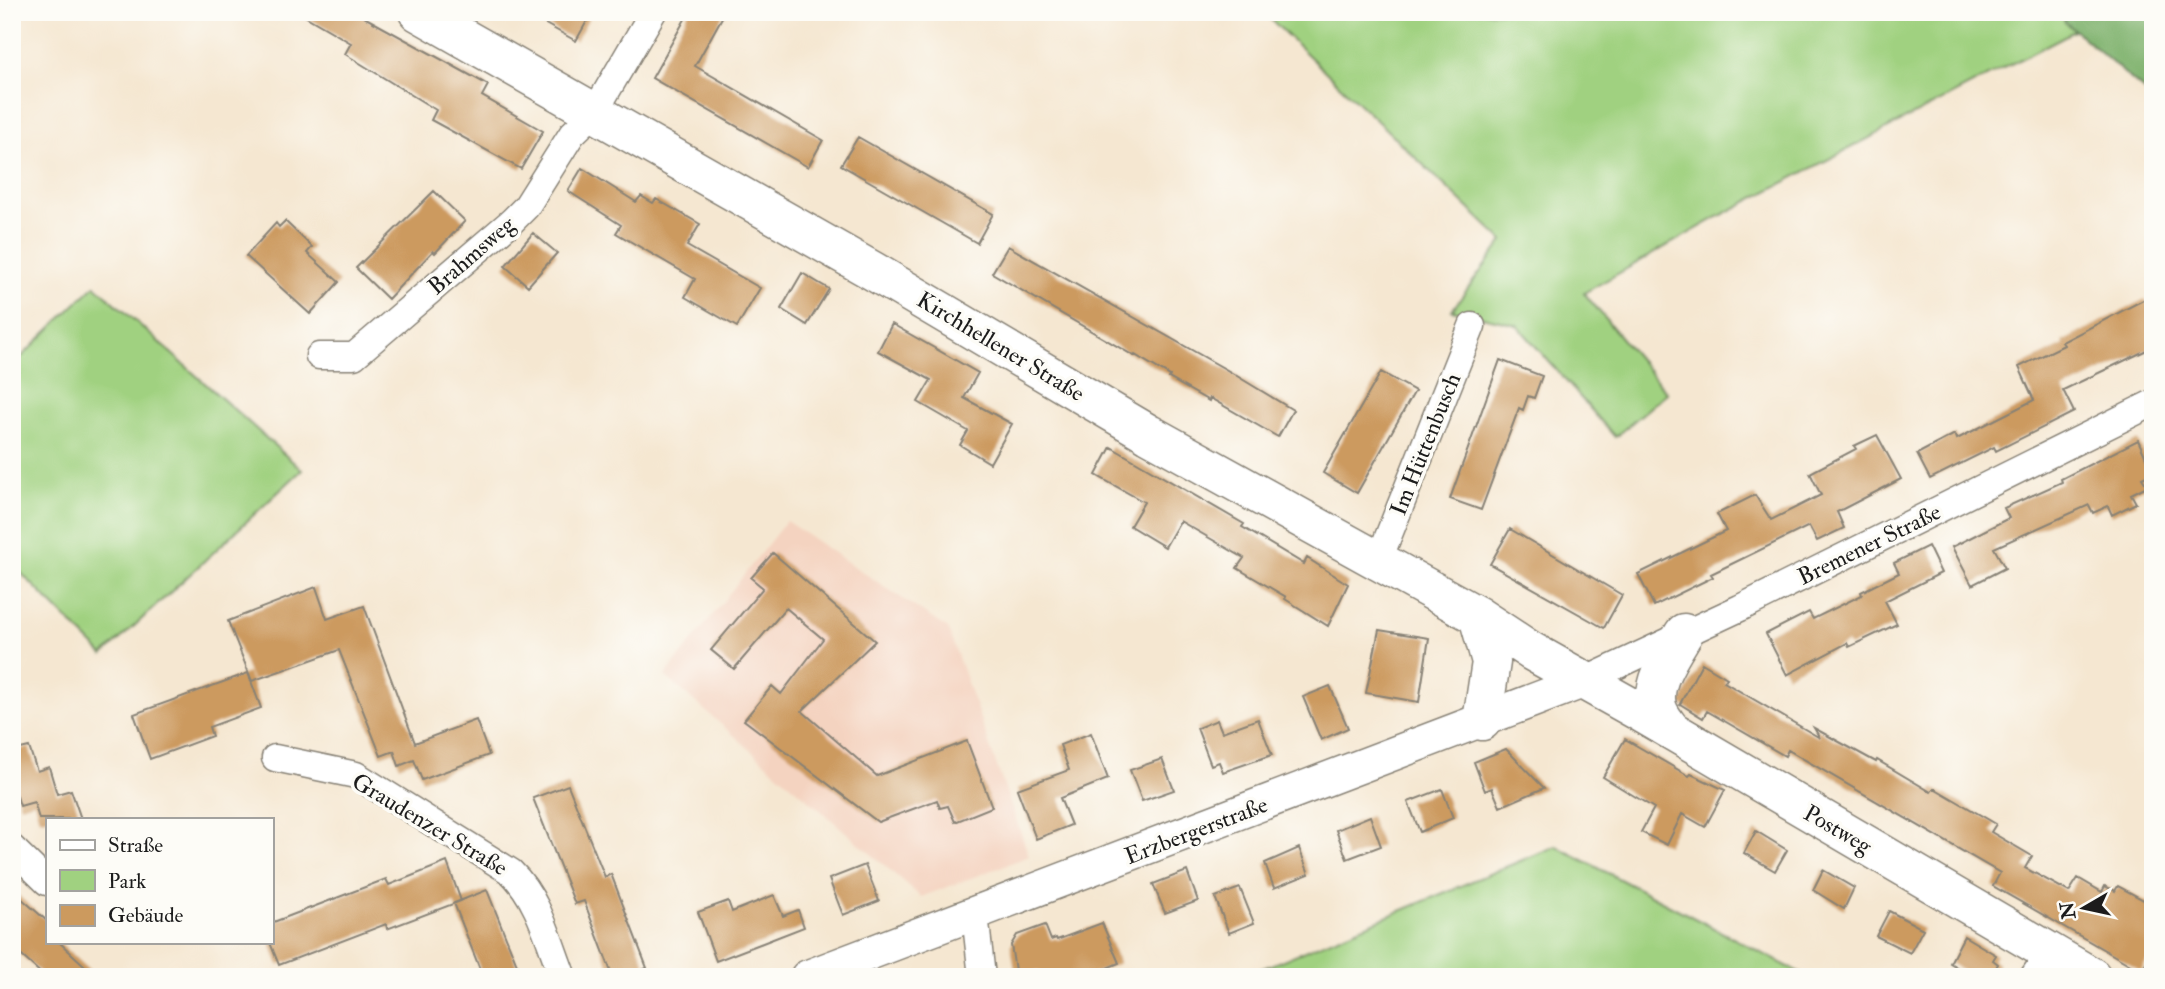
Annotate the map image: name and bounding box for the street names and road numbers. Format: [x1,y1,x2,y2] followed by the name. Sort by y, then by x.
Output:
[422,209,521,301] street label: Brahmsweg
[912,285,1090,408] street label: Kirchhellener Straße
[1384,369,1467,520] street label: Im Hüttenbusch
[1793,497,1946,592] street label: Bremener Straße
[347,767,513,883] street label: Graudenzer Straße
[1121,790,1272,871] street label: Erzbergerstraße
[1798,798,1878,861] street label: Postweg

